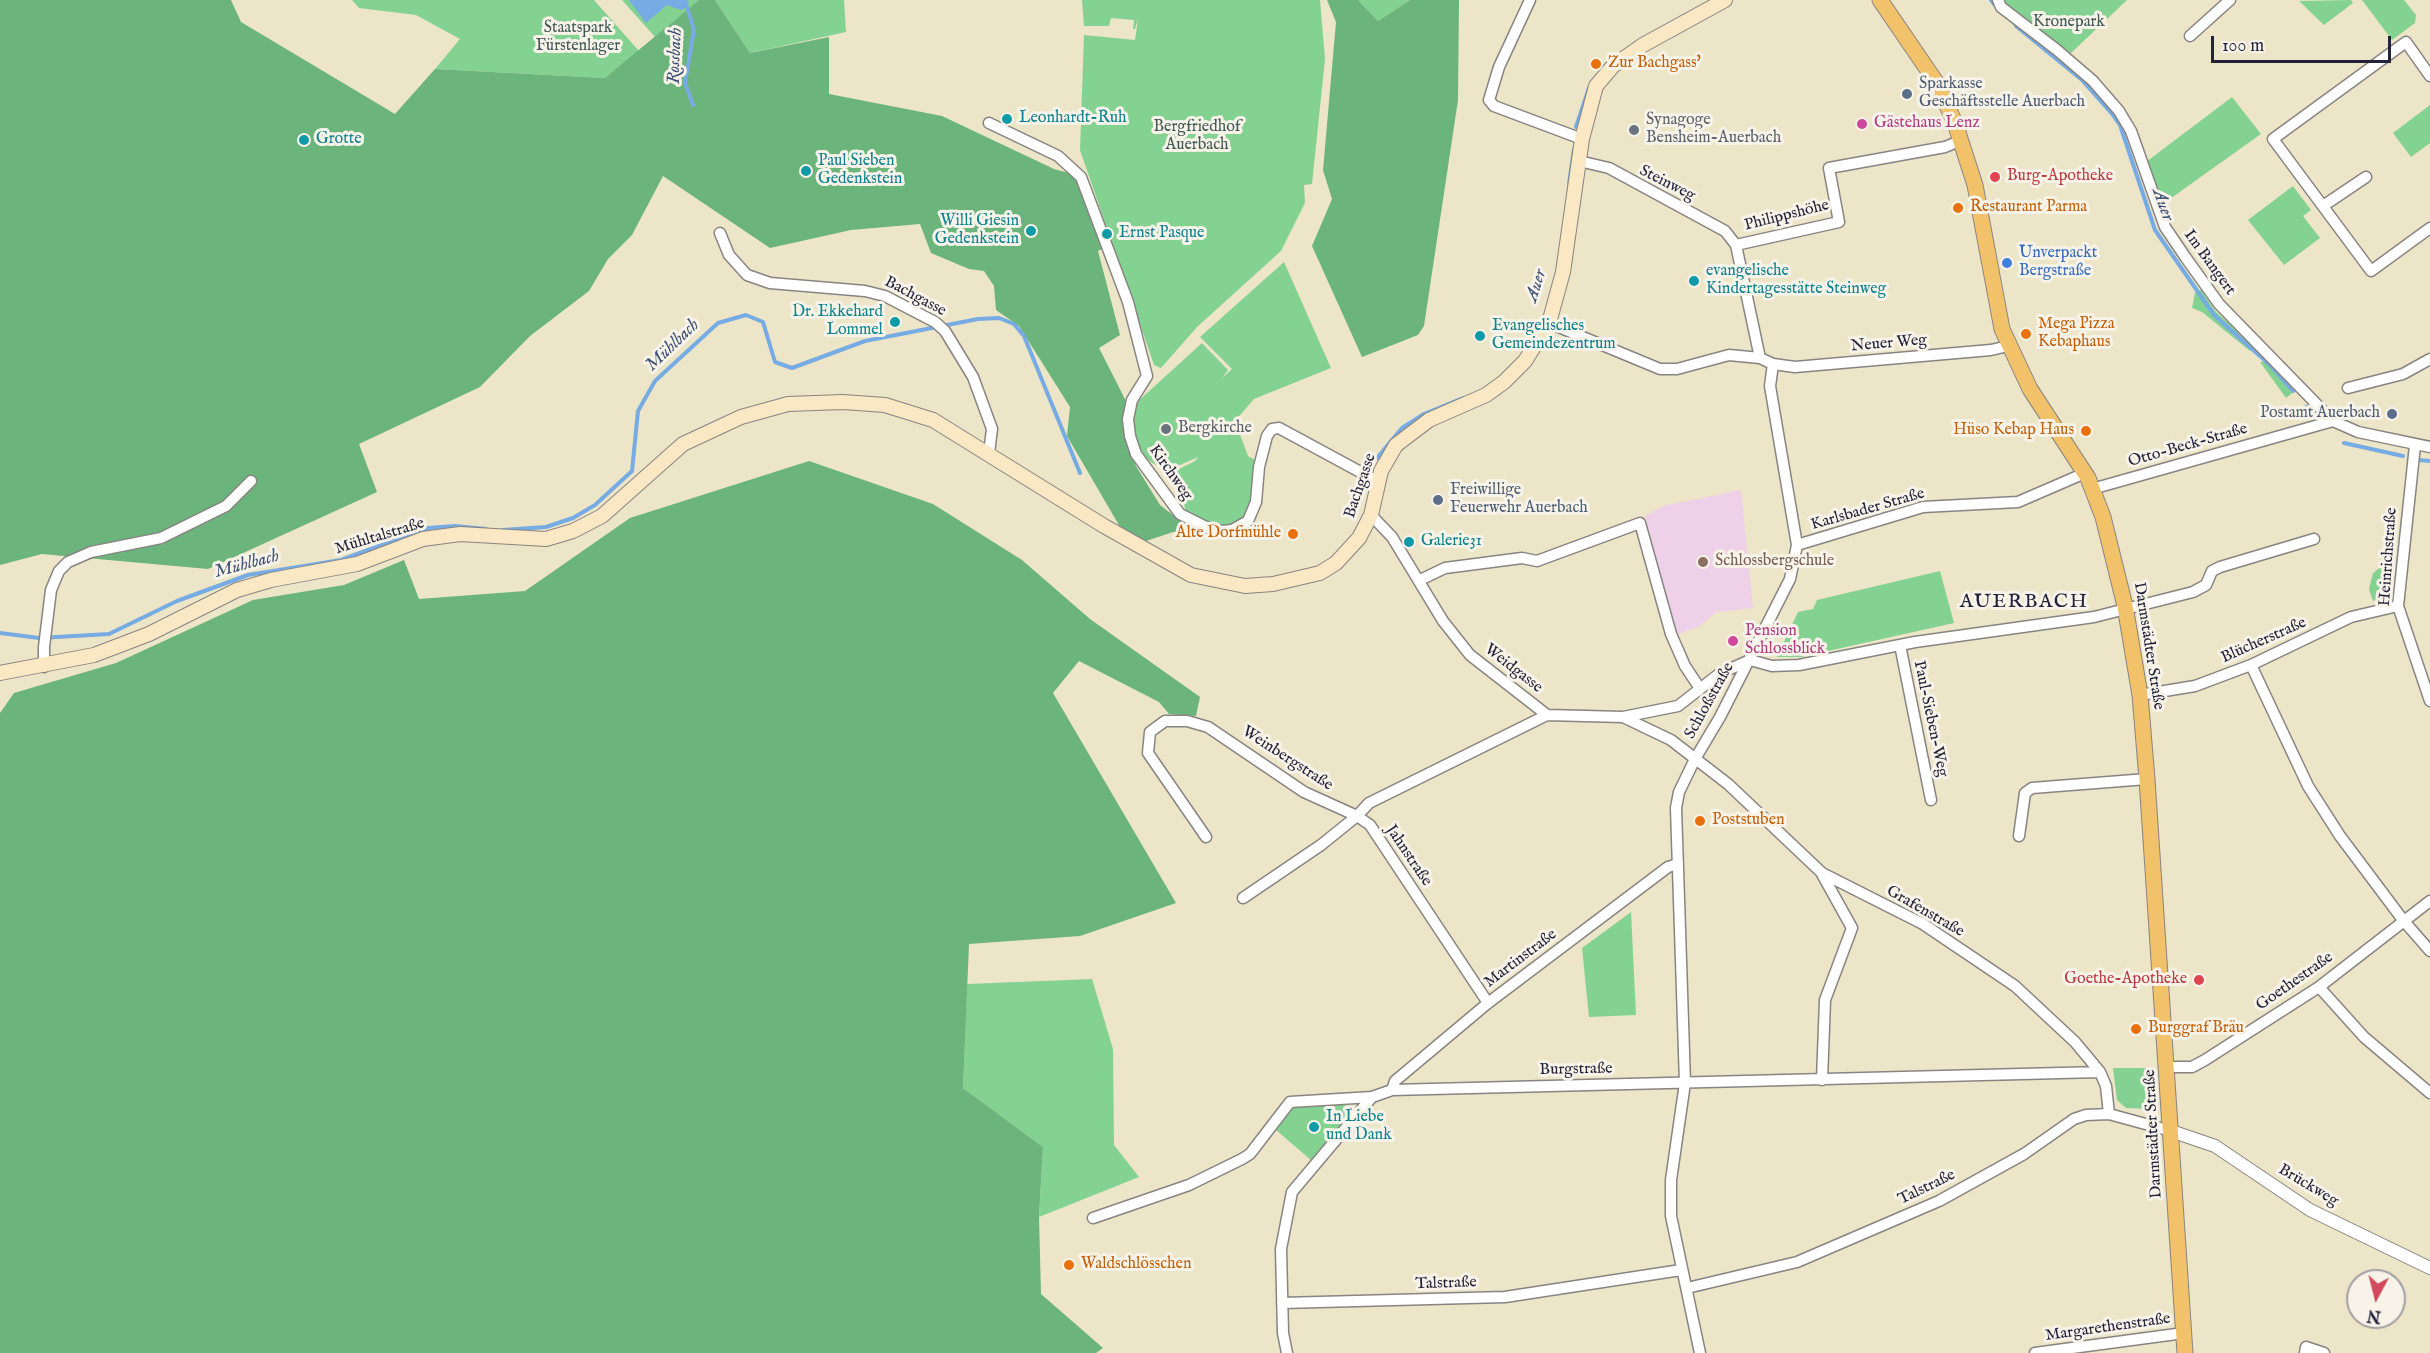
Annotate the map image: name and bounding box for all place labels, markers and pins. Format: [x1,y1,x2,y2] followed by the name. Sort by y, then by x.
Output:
[1608,54,1701,74] place label: Zur Bachgass'
[1589,57,1603,71] marker: Zur Bachgass'
[1919,75,2085,113] place label: Sparkasse Geschäftsstelle Auerbach
[1900,87,1914,101] marker: Sparkasse Geschäftsstelle Auerbach
[1019,109,1127,129] place label: Leonhardt-Ruh
[1646,111,1781,149] place label: Synagoge Bensheim-Auerbach
[1000,112,1014,126] marker: Leonhardt-Ruh
[1874,114,1980,134] place label: Gästehaus Lenz
[1855,117,1869,131] marker: Gästehaus Lenz
[1627,123,1641,137] marker: Synagoge Bensheim-Auerbach
[316,130,362,150] place label: Grotte
[297,133,311,147] marker: Grotte
[818,152,902,190] place label: Paul Sieben Gedenkstein
[799,164,813,178] marker: Paul Sieben Gedenkstein
[2007,167,2113,187] place label: Burg-Apotheke
[1988,170,2002,184] marker: Burg-Apotheke
[1970,198,2087,218] place label: Restaurant Parma
[1951,201,1965,215] marker: Restaurant Parma
[935,212,1019,250] place label: Willi Giesin Gedenkstein
[1024,224,1038,238] marker: Willi Giesin Gedenkstein
[1119,224,1204,244] place label: Ernst Pasque
[1100,227,1114,241] marker: Ernst Pasque
[2019,244,2097,282] place label: Unverpackt Bergstraße
[2000,256,2014,270] marker: Unverpackt Bergstraße
[1706,262,1886,300] place label: evangelische Kindertagesstätte Steinweg
[1687,274,1701,288] marker: evangelische Kindertagesstätte Steinweg
[792,303,883,341] place label: Dr. Ekkehard Lommel
[888,315,902,329] marker: Dr. Ekkehard Lommel
[2038,315,2115,353] place label: Mega Pizza Kebaphaus
[1492,317,1616,355] place label: Evangelisches Gemeindezentrum
[2019,327,2033,341] marker: Mega Pizza Kebaphaus
[1473,329,1487,343] marker: Evangelisches Gemeindezentrum
[2260,404,2380,424] place label: Postamt Auerbach
[2385,407,2399,421] marker: Postamt Auerbach
[1178,419,1252,439] place label: Bergkirche
[1953,421,2074,441] place label: Hüso Kebap Haus
[1159,422,1173,436] marker: Bergkirche
[2079,424,2093,438] marker: Hüso Kebap Haus
[1450,481,1588,519] place label: Freiwillige Feuerwehr Auerbach
[1431,493,1445,507] marker: Freiwillige Feuerwehr Auerbach
[1176,524,1281,544] place label: Alte Dorfmühle
[1286,527,1300,541] marker: Alte Dorfmühle
[1421,532,1482,552] place label: Galerie31
[1402,535,1416,549] marker: Galerie31
[1715,552,1834,572] place label: Schlossbergschule
[1696,555,1710,569] marker: Schlossbergschule
[1745,622,1825,660] place label: Pension Schlossblick
[1726,634,1740,648] marker: Pension Schlossblick
[1712,811,1785,831] place label: Poststuben
[1693,814,1707,828] marker: Poststuben
[2064,970,2187,990] place label: Goethe-Apotheke
[2192,973,2206,987] marker: Goethe-Apotheke
[2148,1019,2244,1039] place label: Burggraf Bräu
[2129,1022,2143,1036] marker: Burggraf Bräu
[1326,1108,1392,1146] place label: In Liebe und Dank
[1307,1120,1321,1134] marker: In Liebe und Dank
[1081,1255,1191,1275] place label: Waldschlösschen
[1062,1258,1076,1272] marker: Waldschlösschen

